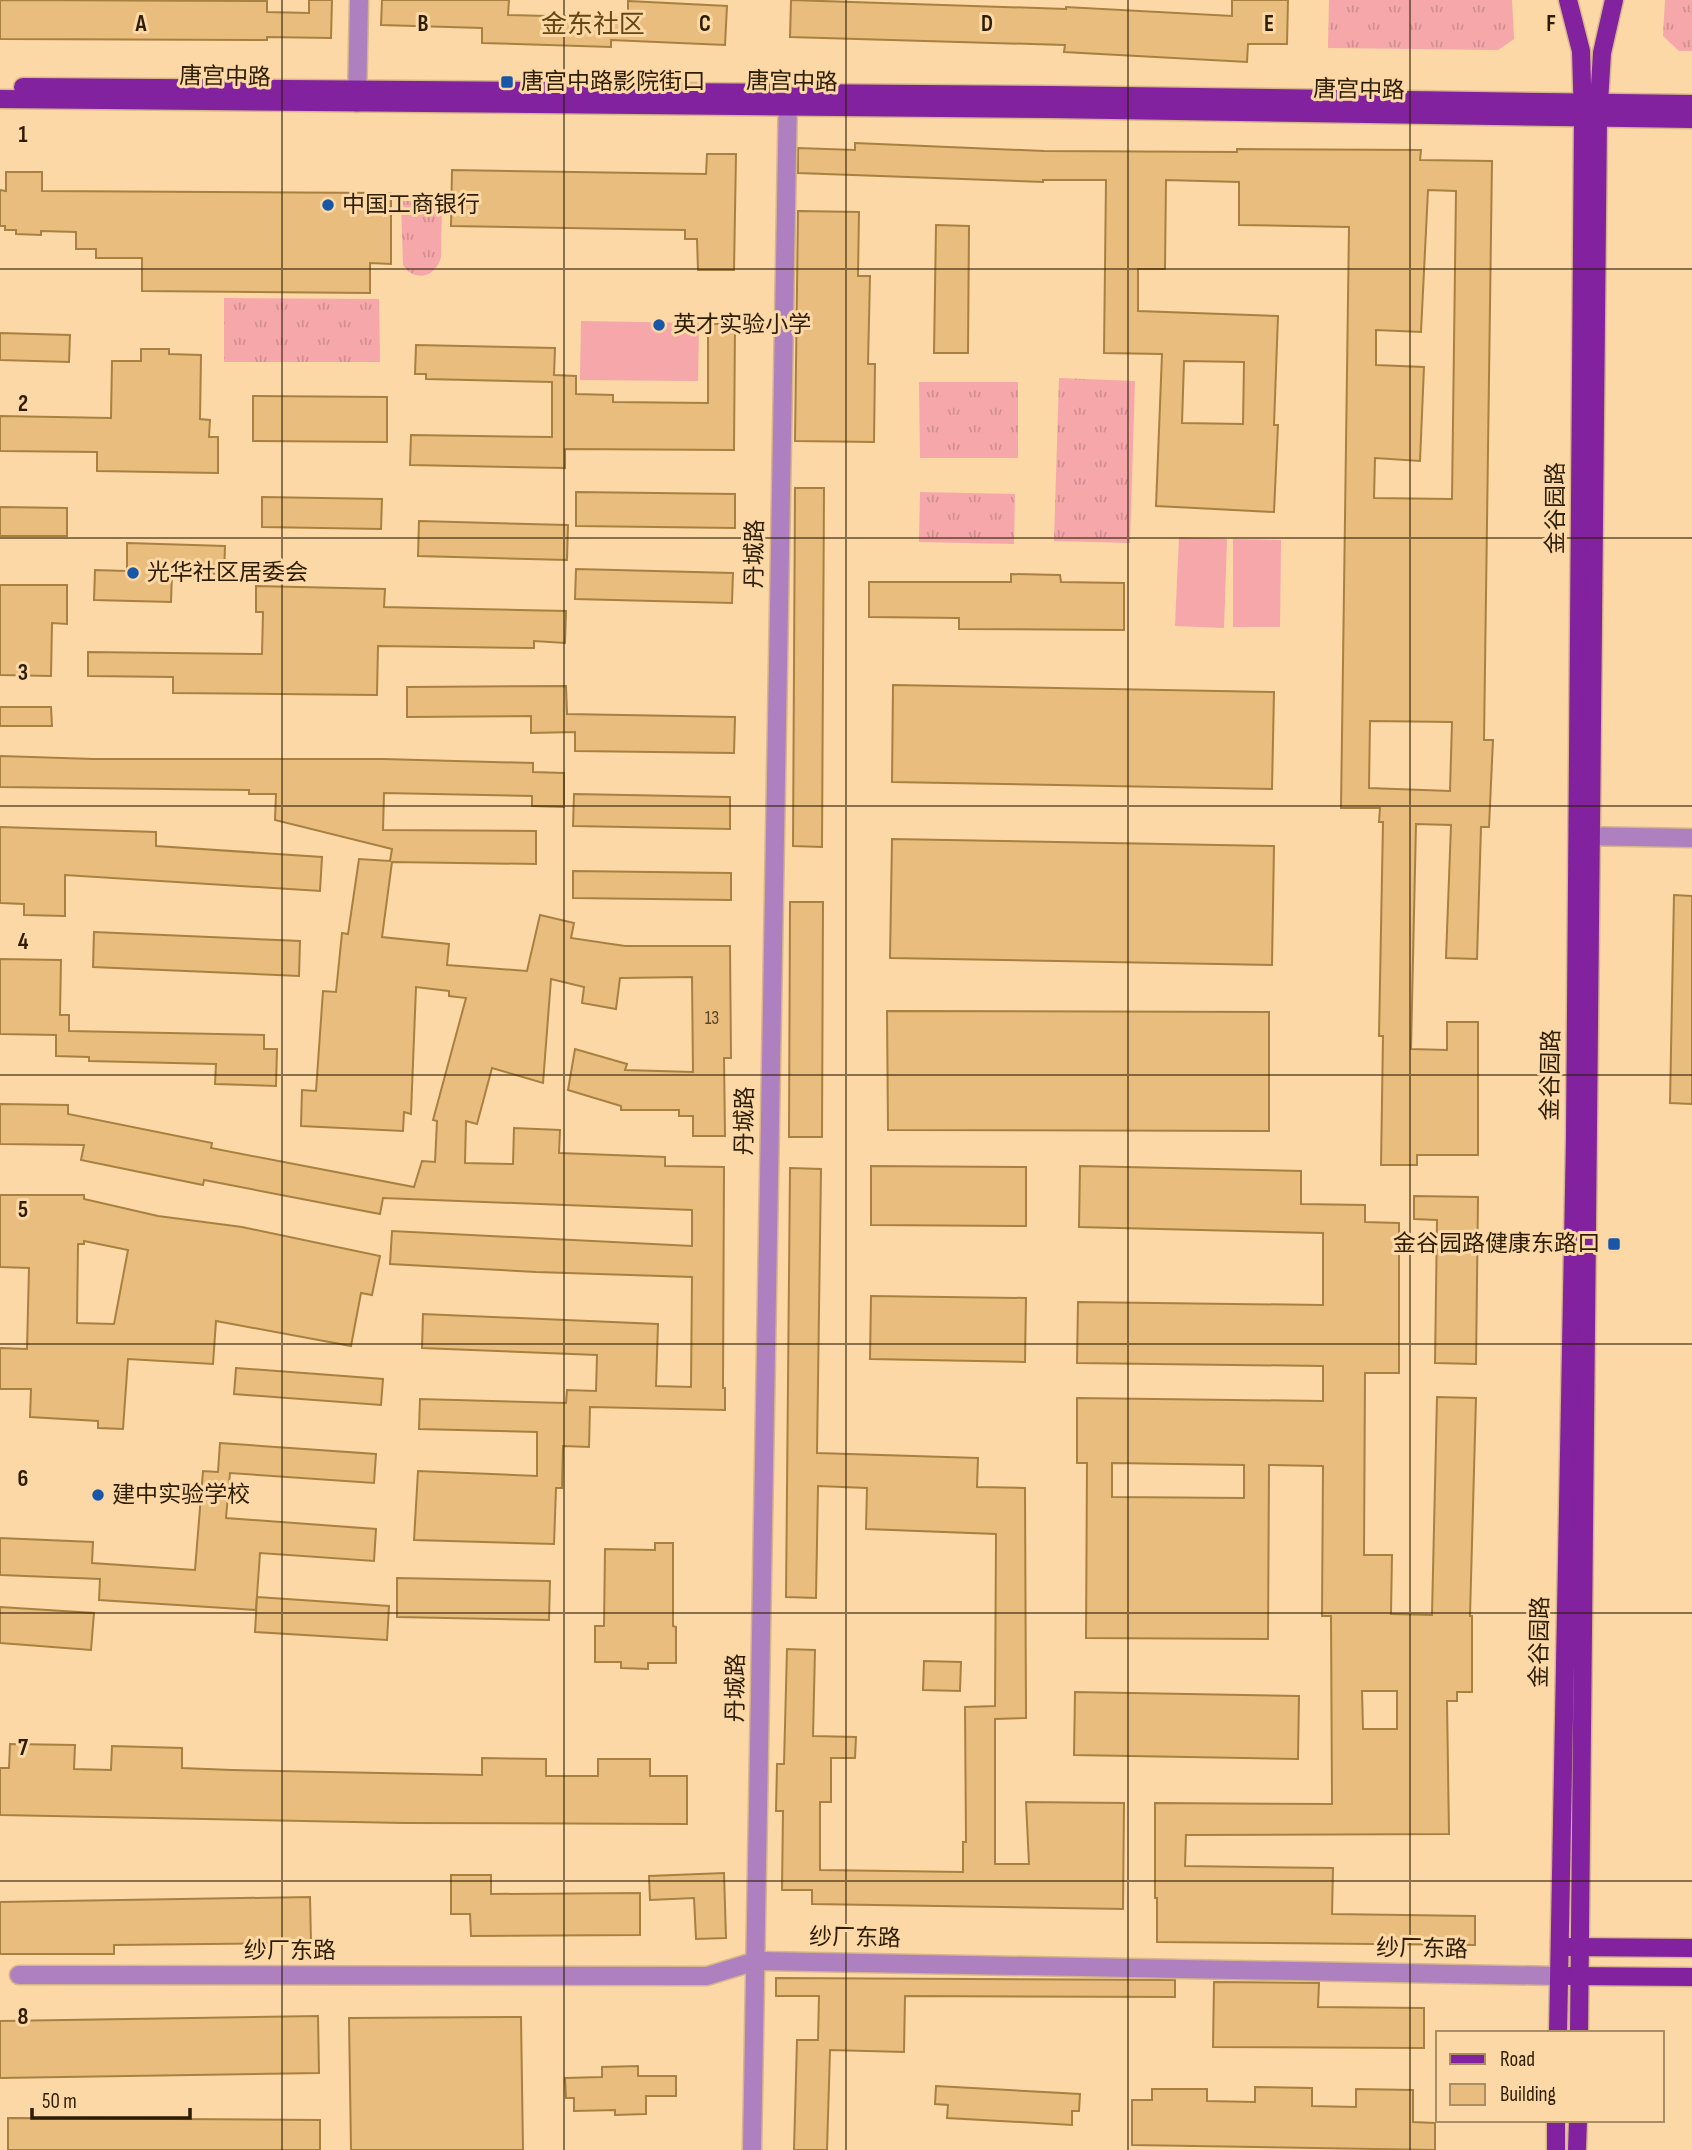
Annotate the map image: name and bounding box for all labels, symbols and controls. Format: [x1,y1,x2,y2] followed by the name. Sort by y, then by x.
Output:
[135,10,148,38] text: A
[418,10,429,38] text: B
[541,10,645,41] district label: 金东社区
[699,10,711,38] text: C
[981,10,993,38] text: D
[1264,10,1274,38] text: E
[1546,10,1556,38] text: F
[179,62,271,92] street label: 唐宫中路
[746,67,838,97] street label: 唐宫中路
[521,68,705,96] place label: 唐宫中路影院街口
[499,74,515,90] marker: 唐宫中路影院街口
[1313,75,1405,105] street label: 唐宫中路
[18,121,28,149] text: 1
[342,191,480,219] place label: 中国工商银行
[320,197,336,213] marker: 中国工商银行
[673,311,811,339] place label: 英才实验小学
[651,317,667,333] marker: 英才实验小学
[18,390,28,418] text: 2
[1542,462,1570,554] street label: 金谷园路
[740,519,770,589] street label: 丹城路
[147,559,308,587] place label: 光华社区居委会
[125,565,141,581] marker: 光华社区居委会
[18,659,28,687] text: 3
[18,928,29,956] text: 4
[705,1007,719,1030] house number: 13
[1536,1029,1566,1121] street label: 金谷园路
[730,1086,760,1156] street label: 丹城路
[18,1196,28,1224] text: 5
[1393,1230,1600,1258] place label: 金谷园路健康东路口
[1606,1236,1622,1252] marker: 金谷园路健康东路口
[18,1465,28,1493] text: 6
[112,1481,250,1509] place label: 建中实验学校
[90,1487,106,1503] marker: 建中实验学校
[1525,1596,1555,1688] street label: 金谷园路
[721,1653,751,1723] street label: 丹城路
[18,1734,28,1762] text: 7
[809,1923,901,1953] street label: 纱厂东路
[1376,1934,1468,1964] street label: 纱厂东路
[244,1937,336,1965] street label: 纱厂东路
[18,2003,29,2031] text: 8
[1436,2031,1664,2122] legend
[1500,2047,1535,2072] text: Road
[32,2076,189,2120] scale bar
[1500,2082,1556,2107] text: Building
[42,2089,77,2114] text: 50 m

